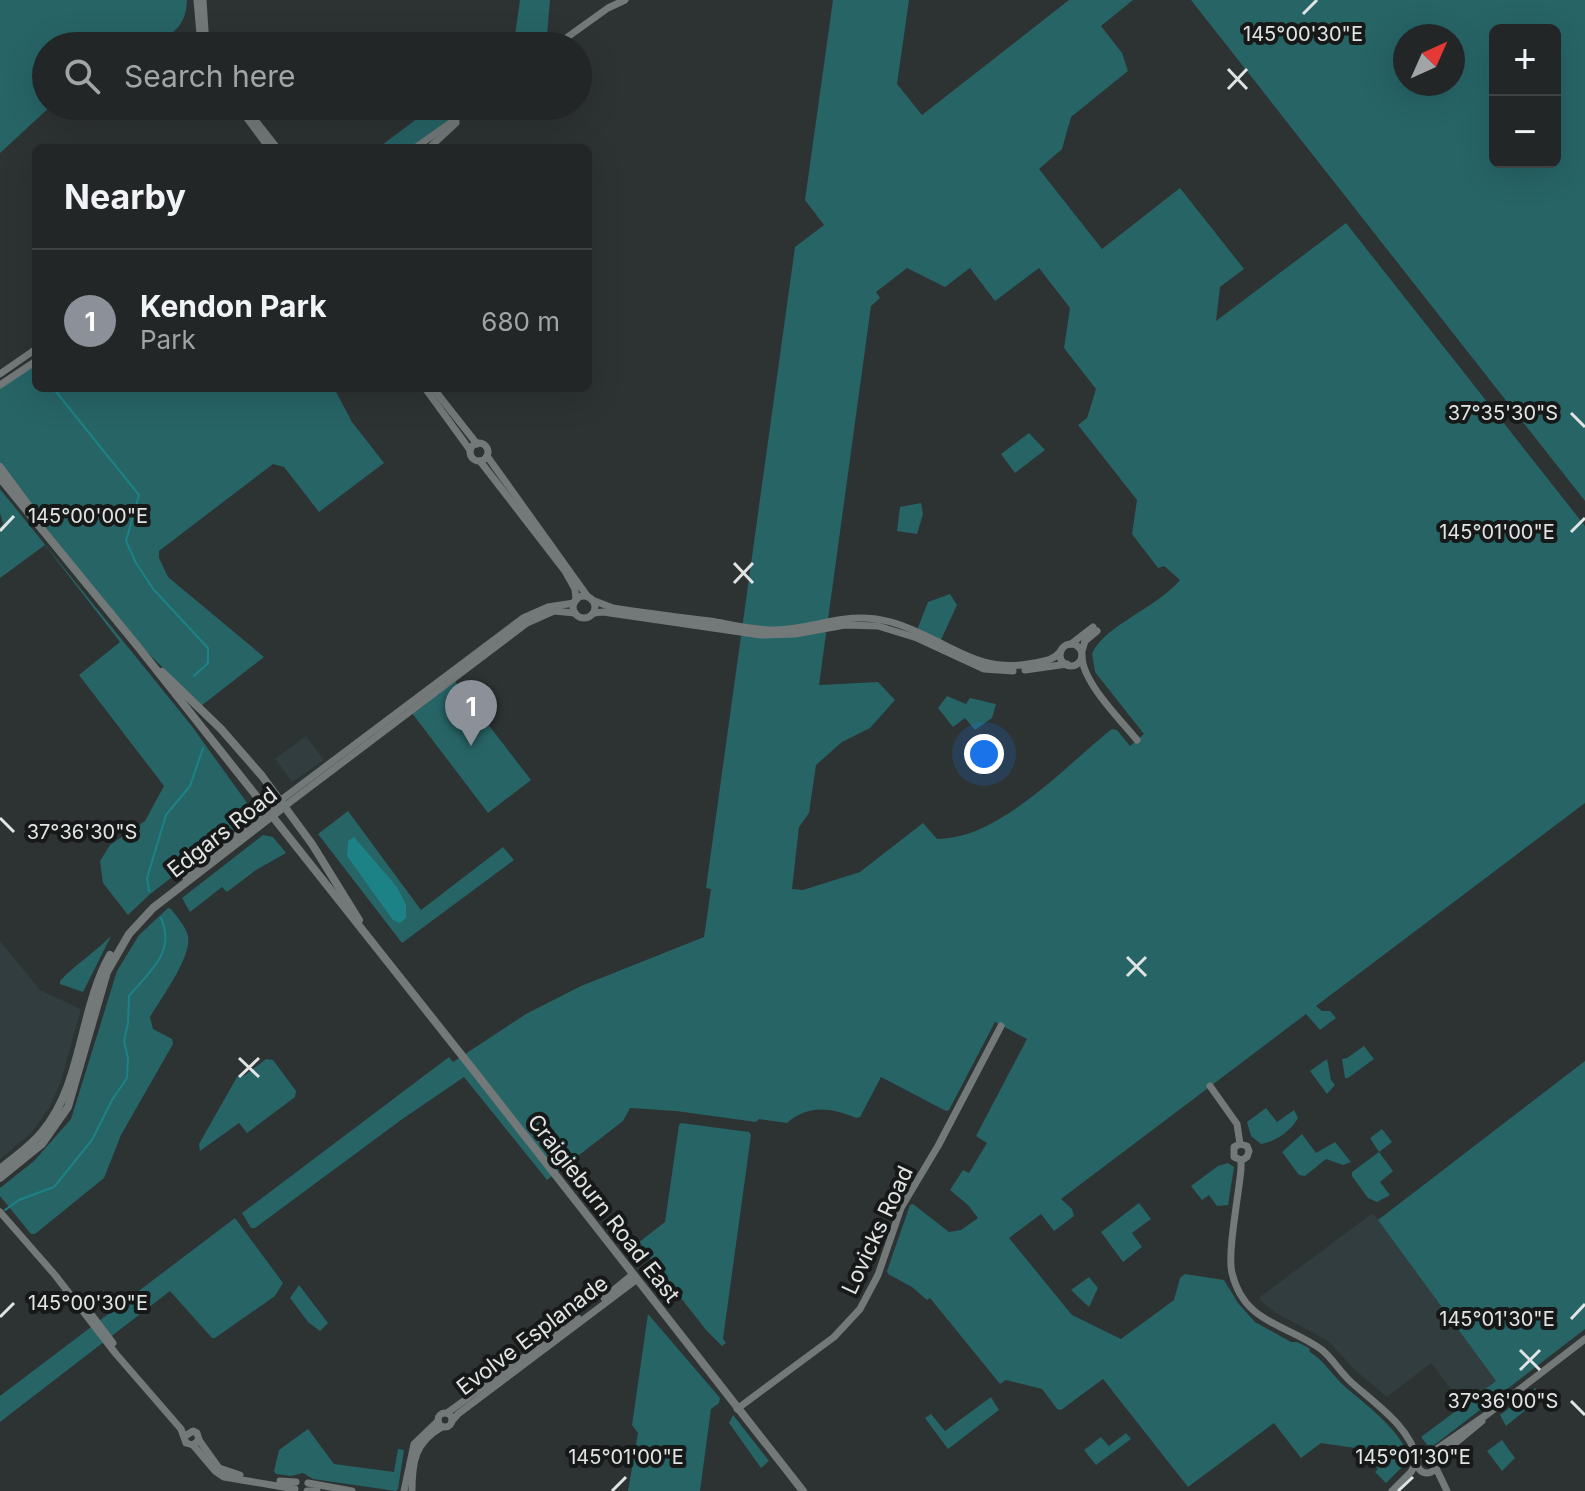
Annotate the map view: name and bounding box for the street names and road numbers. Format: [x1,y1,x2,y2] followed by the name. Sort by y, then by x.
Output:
[162,781,282,883] street label: Edgars Road
[522,1109,686,1307] street label: Craigieburn Road East
[836,1162,918,1298] street label: Lovicks Road
[451,1270,613,1400] street label: Evolve Esplanade

